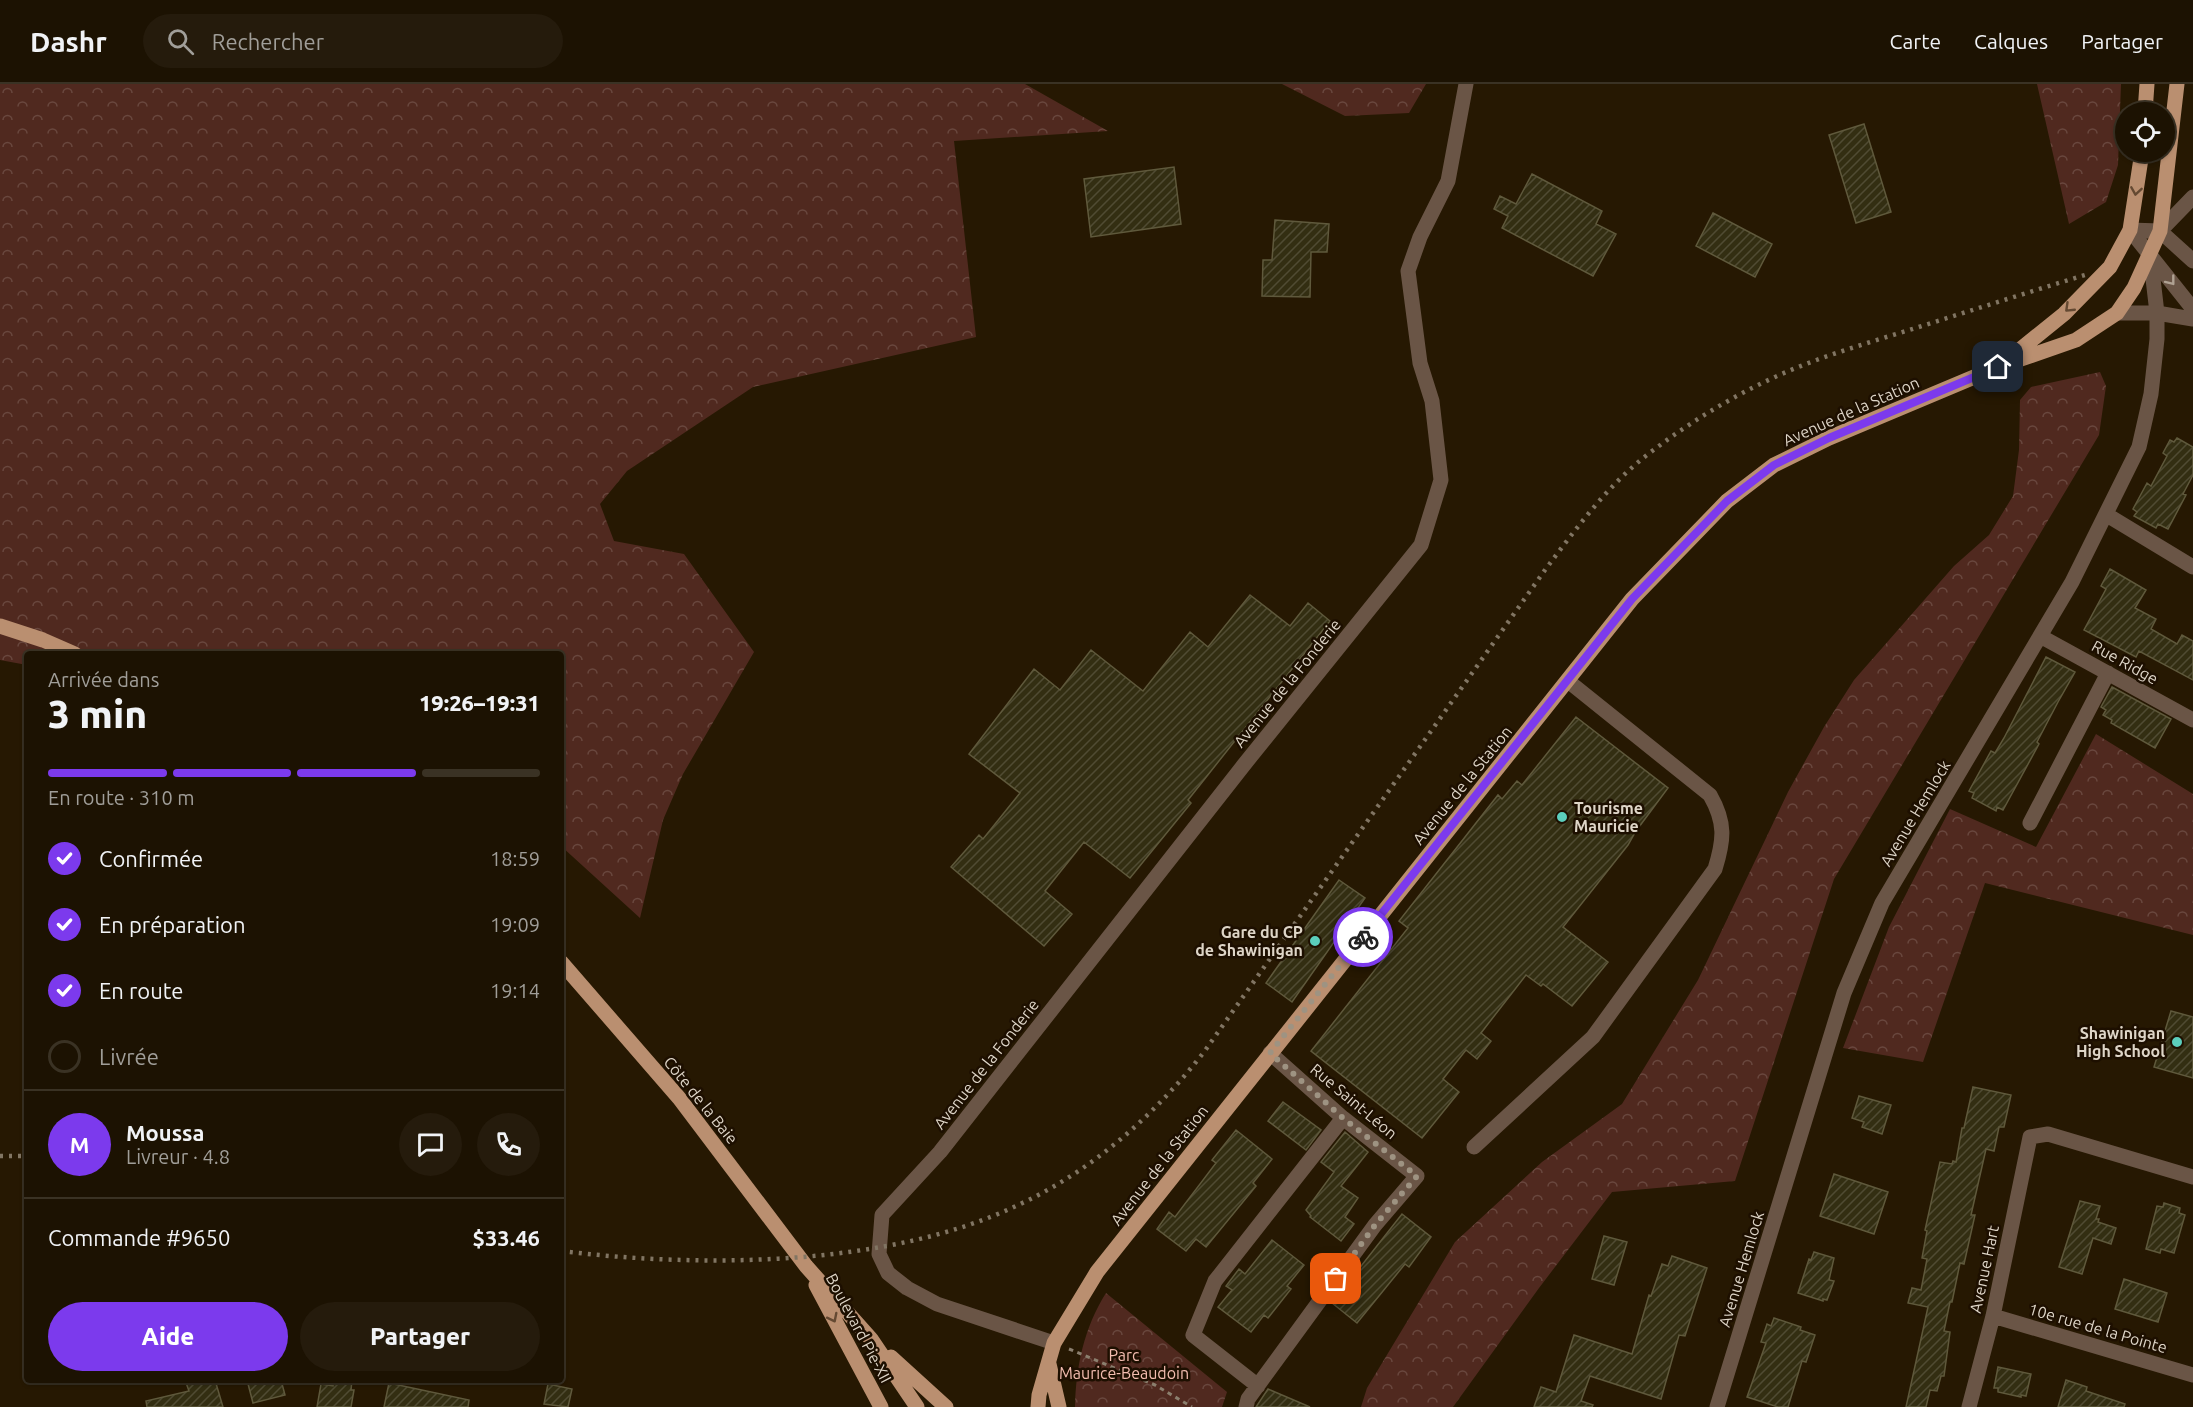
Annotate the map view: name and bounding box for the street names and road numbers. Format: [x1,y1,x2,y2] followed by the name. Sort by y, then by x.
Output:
[1780,373,1922,449] street label: Avenue de la Station
[1230,615,1344,751] street label: Avenue de la Fonderie
[2089,636,2161,688] street label: Rue Ridge
[1409,722,1515,848] street label: Avenue de la Station
[1876,757,1954,869] street label: Avenue Hemlock
[930,996,1042,1132] street label: Avenue de la Fonderie
[660,1053,742,1147] street label: Côte de la Baie
[1307,1060,1401,1142] street label: Rue Saint-Léon
[1107,1102,1211,1228] street label: Avenue de la Station
[1715,1209,1767,1329] street label: Avenue Hemlock
[1966,1223,2002,1315] street label: Avenue Hart
[823,1270,895,1386] street label: Boulevard Pie-XII
[2027,1300,2169,1356] street label: 10e rue de la Pointe

